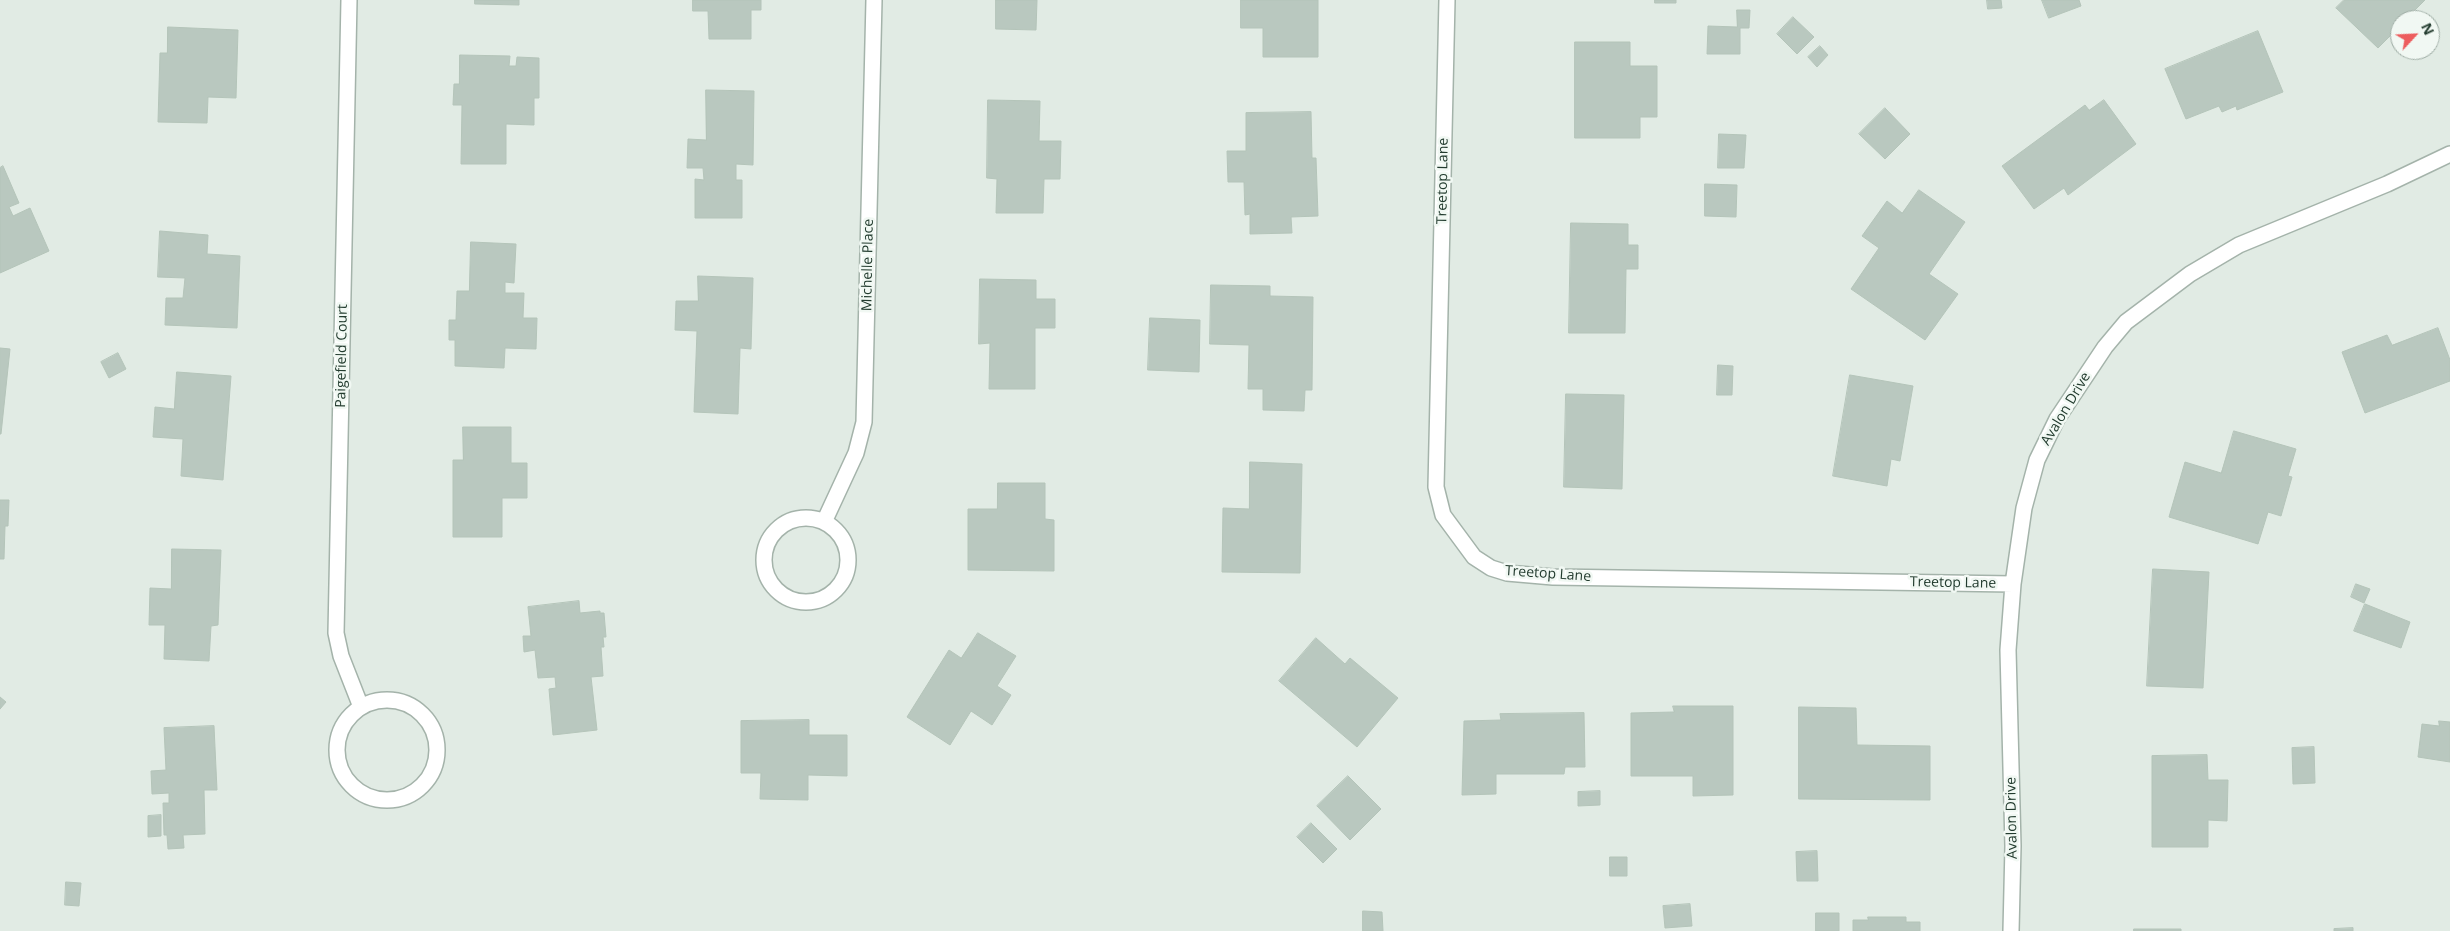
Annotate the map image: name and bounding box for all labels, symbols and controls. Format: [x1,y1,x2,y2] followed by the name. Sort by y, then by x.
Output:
[2390,10,2440,60] north arrow
[2417,20,2439,38] text: N
[1434,138,1452,224] street label: Treetop Lane
[859,219,877,311] street label: Michelle Place
[333,304,351,408] street label: Paigefield Court
[2038,369,2094,449] street label: Avalon Drive
[1504,563,1592,585] street label: Treetop Lane
[1910,574,1996,592] street label: Treetop Lane
[2003,777,2021,859] street label: Avalon Drive

